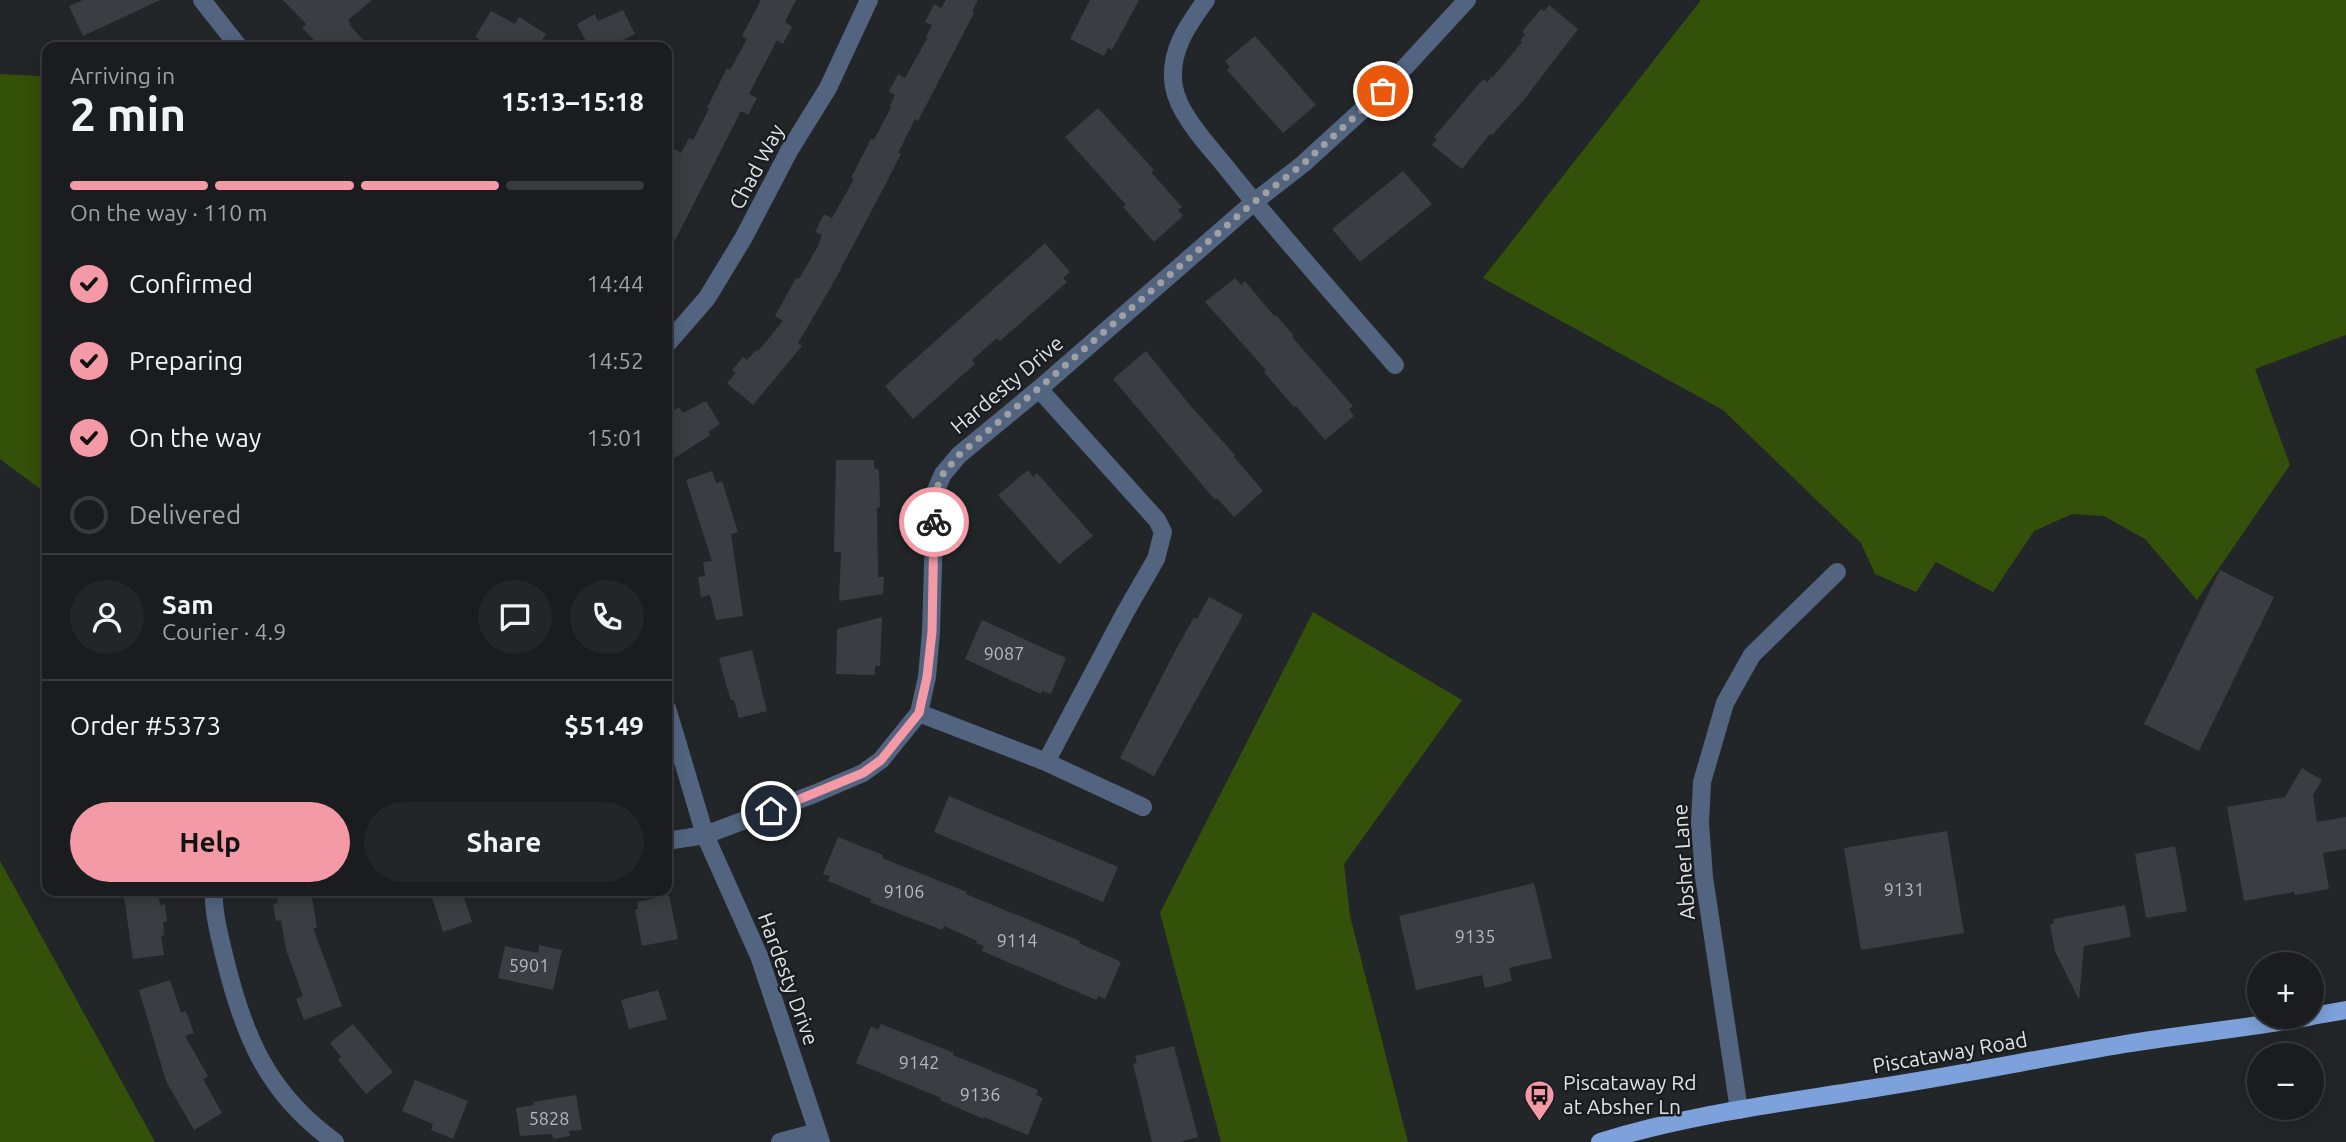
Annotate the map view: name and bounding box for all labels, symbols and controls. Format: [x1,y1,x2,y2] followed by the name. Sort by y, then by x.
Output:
[1353,61,1413,121] pin
[70,63,175,88] text: Arriving in
[1364,72,1402,110] icon: bag
[501,87,644,116] text: 15:13–15:18
[70,88,186,140] text: 2 min
[724,120,788,213] street label: Chad Way
[70,200,267,225] text: On the way · 110 m
[70,265,108,303] icon: check
[129,269,253,298] text: Confirmed
[586,271,644,296] text: 14:44
[945,330,1067,438] street label: Hardesty Drive
[70,342,108,380] icon: check
[129,346,243,375] text: Preparing
[586,348,644,373] text: 14:52
[70,419,108,457] icon: check
[129,423,261,452] text: On the way
[586,425,644,450] text: 15:01
[899,487,969,557] courier
[129,500,241,529] text: Delivered
[915,503,953,541] icon: bike
[70,580,144,654] button: person
[478,580,552,654] button: chat
[570,580,644,654] button: phone
[162,590,214,619] text: Sam
[162,619,286,644] text: Courier · 4.9
[984,643,1024,663] house number: 9087
[70,711,221,740] text: Order #5373
[564,711,644,740] text: $51.49
[741,781,801,841] pin
[752,792,790,830] icon: home
[70,802,350,882] button: Help
[364,802,644,882] button: Share
[1667,803,1699,921] street label: Absher Lane
[1884,879,1924,899] house number: 9131
[884,881,924,901] house number: 9106
[754,909,824,1048] street label: Hardesty Drive
[1455,926,1495,946] house number: 9135
[997,930,1037,950] house number: 9114
[2247,952,2324,1120] map controls
[2247,952,2324,1029] button: +
[509,955,549,975] house number: 5901
[1871,1027,2029,1077] street label: Piscataway Road
[2247,1043,2324,1120] button: −
[899,1052,939,1072] house number: 9142
[1563,1070,1697,1118] place label: Piscataway Rd at Absher Ln
[1523,1078,1557,1122] bus stop icon: Piscataway Rd at Absher Ln
[960,1084,1000,1104] house number: 9136
[529,1108,569,1128] house number: 5828

